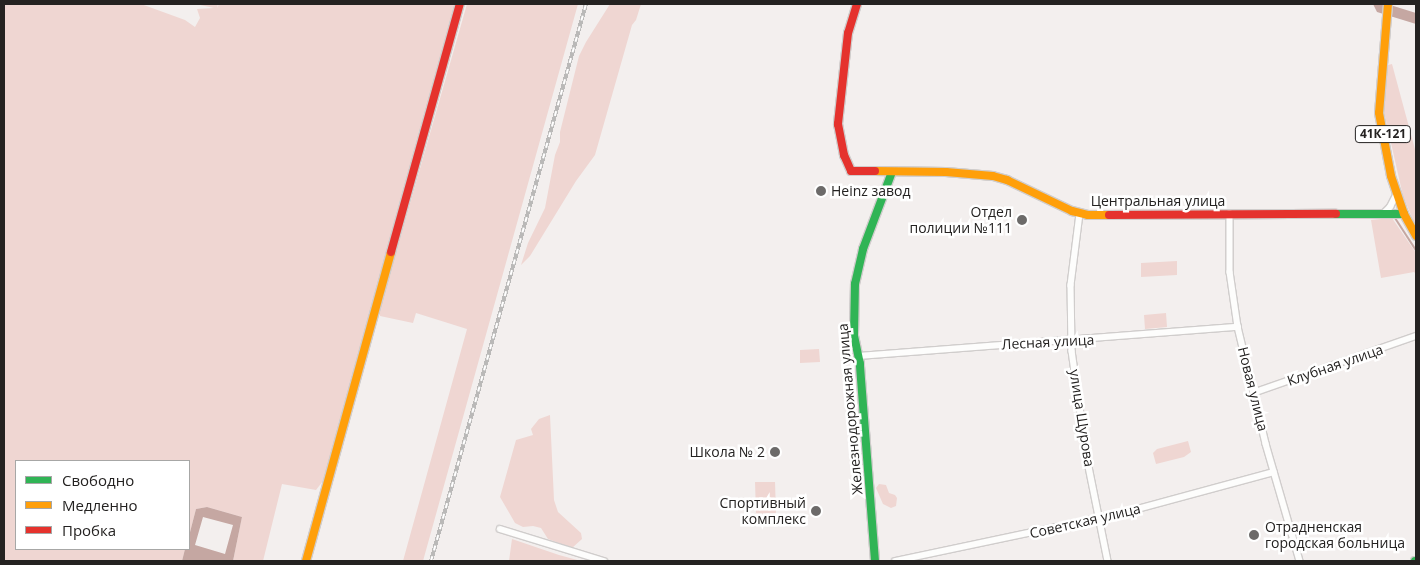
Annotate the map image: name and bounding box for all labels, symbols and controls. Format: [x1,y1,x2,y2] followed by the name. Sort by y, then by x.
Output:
[1354,125,1412,144] road number: 41К-121
[831,183,911,199] place label: Heinz завод
[815,185,827,197] marker: Heinz завод
[1091,193,1225,209] street label: Центральная улица
[910,204,1012,236] place label: Отдел полиции №111
[1016,214,1028,226] marker: Отдел полиции №111
[834,323,866,495] street label: Железнодорожная улица
[1001,331,1095,353] street label: Лесная улица
[1285,341,1385,389] street label: Клубная улица
[1234,345,1272,433] street label: Новая улица
[1066,368,1098,468] street label: улица Щурова
[690,444,765,460] place label: Школа № 2
[769,446,781,458] marker: Школа № 2
[15,460,190,550] legend
[62,470,134,490] text: Свободно
[62,495,138,515] text: Медленно
[719,495,806,528] place label: Спортивный комплекс
[1028,500,1142,542] street label: Советская улица
[810,505,822,517] marker: Спортивный комплекс
[1265,519,1405,552] place label: Отрадненская городская больница
[62,520,116,540] text: Пробка
[1247,528,1261,542] marker: Отрадненская городская больница

